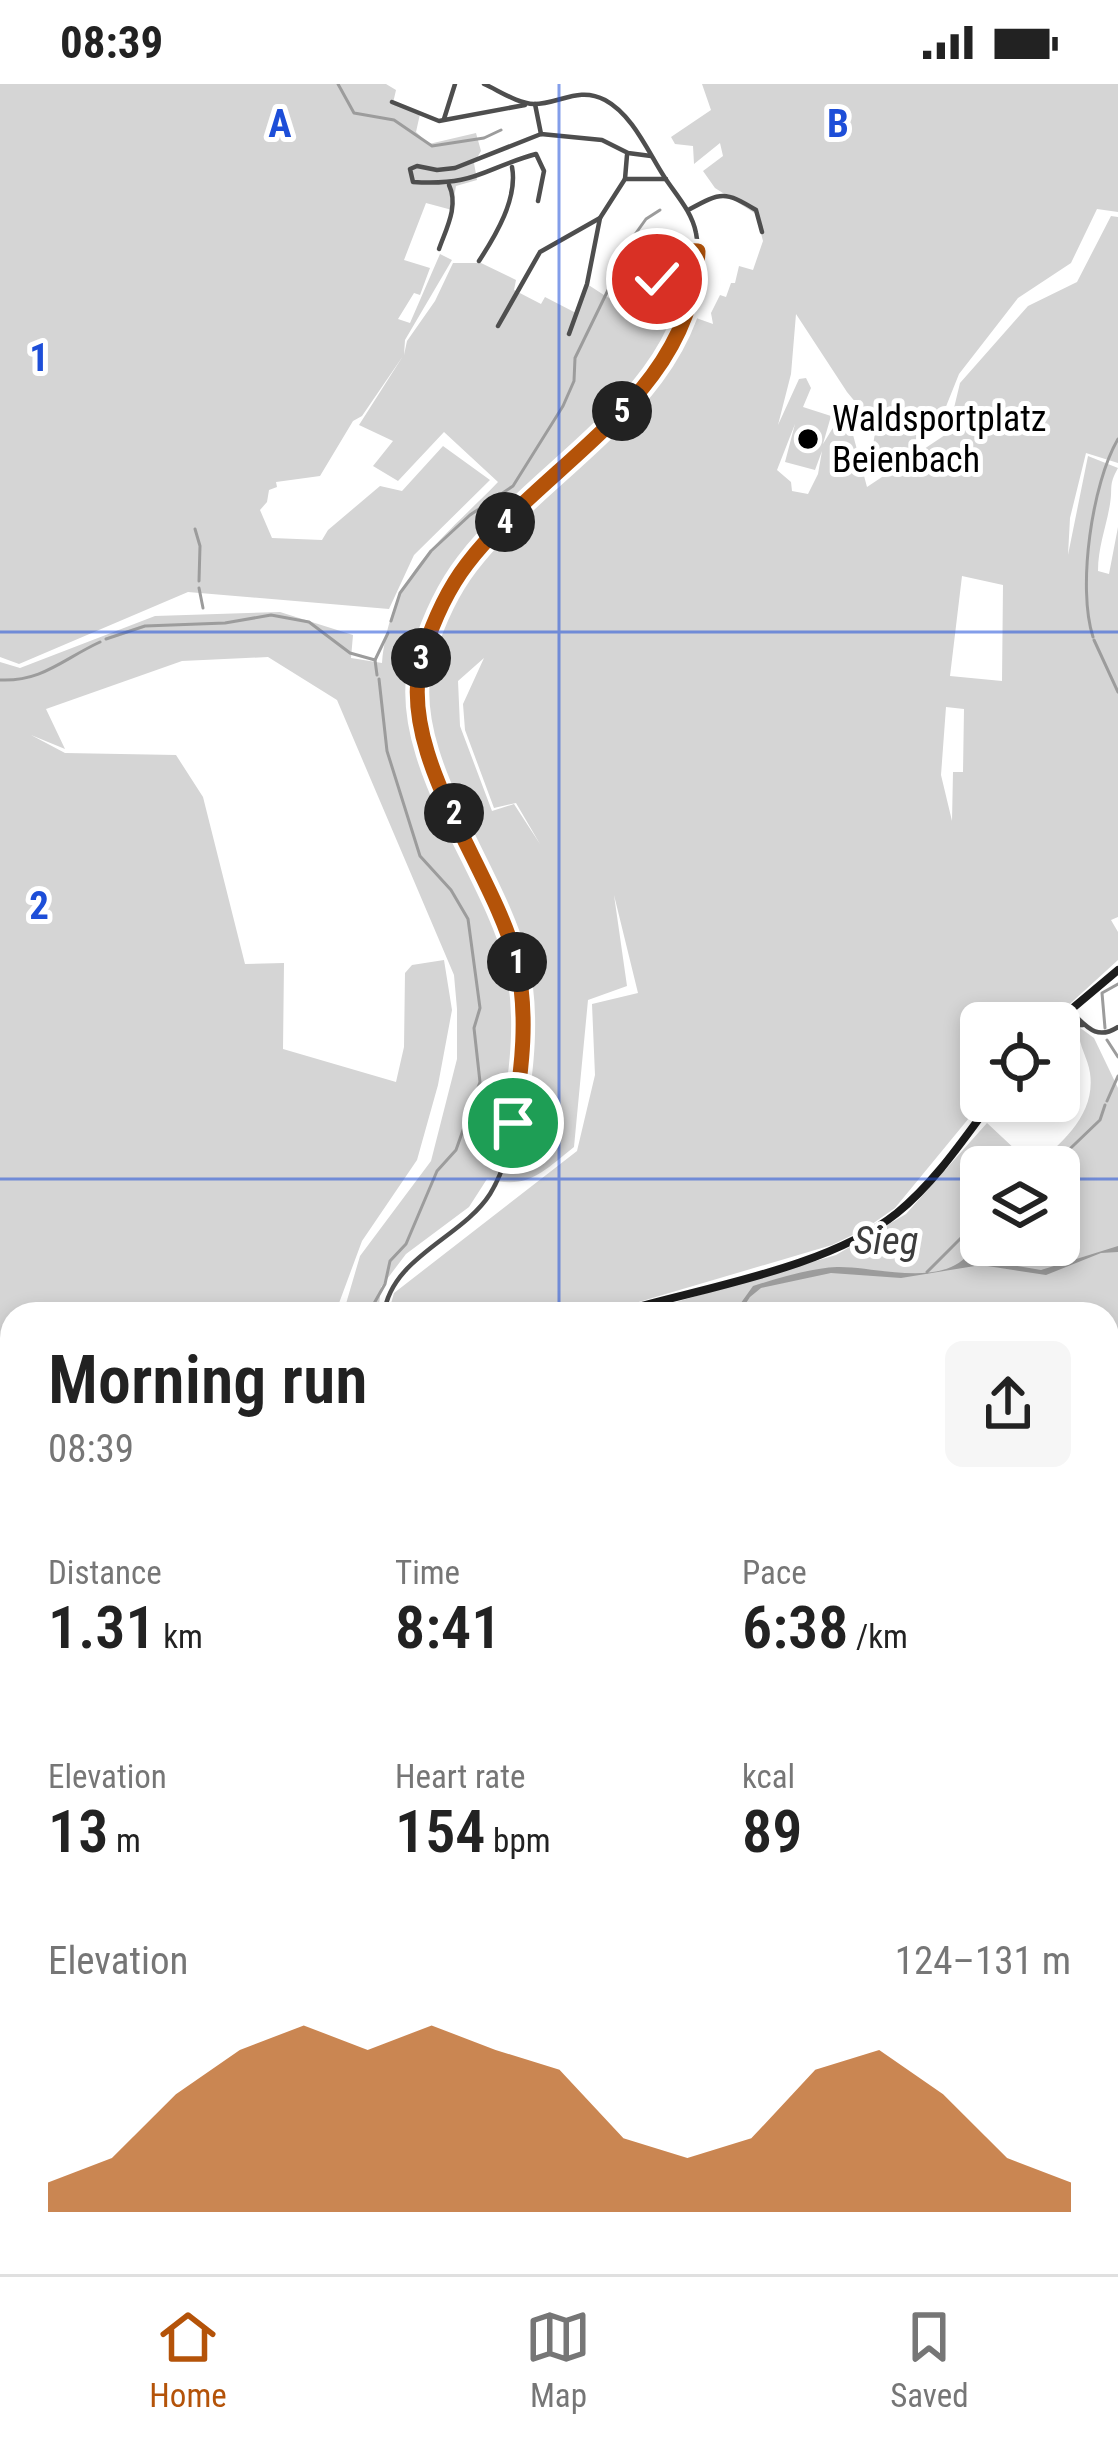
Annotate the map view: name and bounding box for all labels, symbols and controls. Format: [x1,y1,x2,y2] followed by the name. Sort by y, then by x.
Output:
[60,16,163,69] text: 08:39
[268,101,292,147] text: A
[827,101,849,147] text: B
[606,228,708,330] pin
[624,246,690,312] icon: check
[29,335,49,381] text: 1
[592,381,652,441] pin: 5
[614,391,630,430] text: 5
[832,398,1047,481] place label: Waldsportplatz Beienbach
[795,426,821,452] marker: Waldsportplatz Beienbach
[475,492,535,552] pin: 4
[497,502,513,541] text: 4
[391,628,451,688] pin: 3
[413,638,429,677] text: 3
[424,783,484,843] pin: 2
[446,793,462,832] text: 2
[29,883,49,929] text: 2
[487,932,547,992] pin: 1
[509,942,525,981] text: 1
[960,1002,1080,1266] map controls
[960,1002,1080,1122] button: locate
[462,1072,564,1174] pin
[480,1090,546,1156] icon: arrive
[960,1146,1080,1266] button: layers
[854,1218,918,1264] water label: Sieg
[945,1341,1071,1467] button: share
[48,1342,368,1419] text: Morning run
[48,1426,134,1472] text: 08:39
[48,1553,162,1592] text: Distance
[395,1553,460,1592] text: Time
[742,1553,807,1592] text: Pace
[48,1592,156,1663] text: 1.31
[395,1592,501,1663] text: 8:41
[742,1592,848,1663] text: 6:38
[156,1617,203,1656] text: km
[848,1617,908,1656] text: /km
[48,1757,167,1796] text: Elevation
[395,1757,525,1796] text: Heart rate
[742,1757,795,1796] text: kcal
[48,1796,108,1867] text: 13
[395,1796,486,1867] text: 154
[742,1796,802,1867] text: 89
[108,1821,141,1860] text: m
[486,1821,551,1860] text: bpm
[48,1938,188,1984] text: Elevation
[895,1938,1071,1984] text: 124–131 m
[149,2304,227,2415] tab: Home
[525,2304,591,2415] tab: Map
[890,2304,969,2415] tab: Saved

